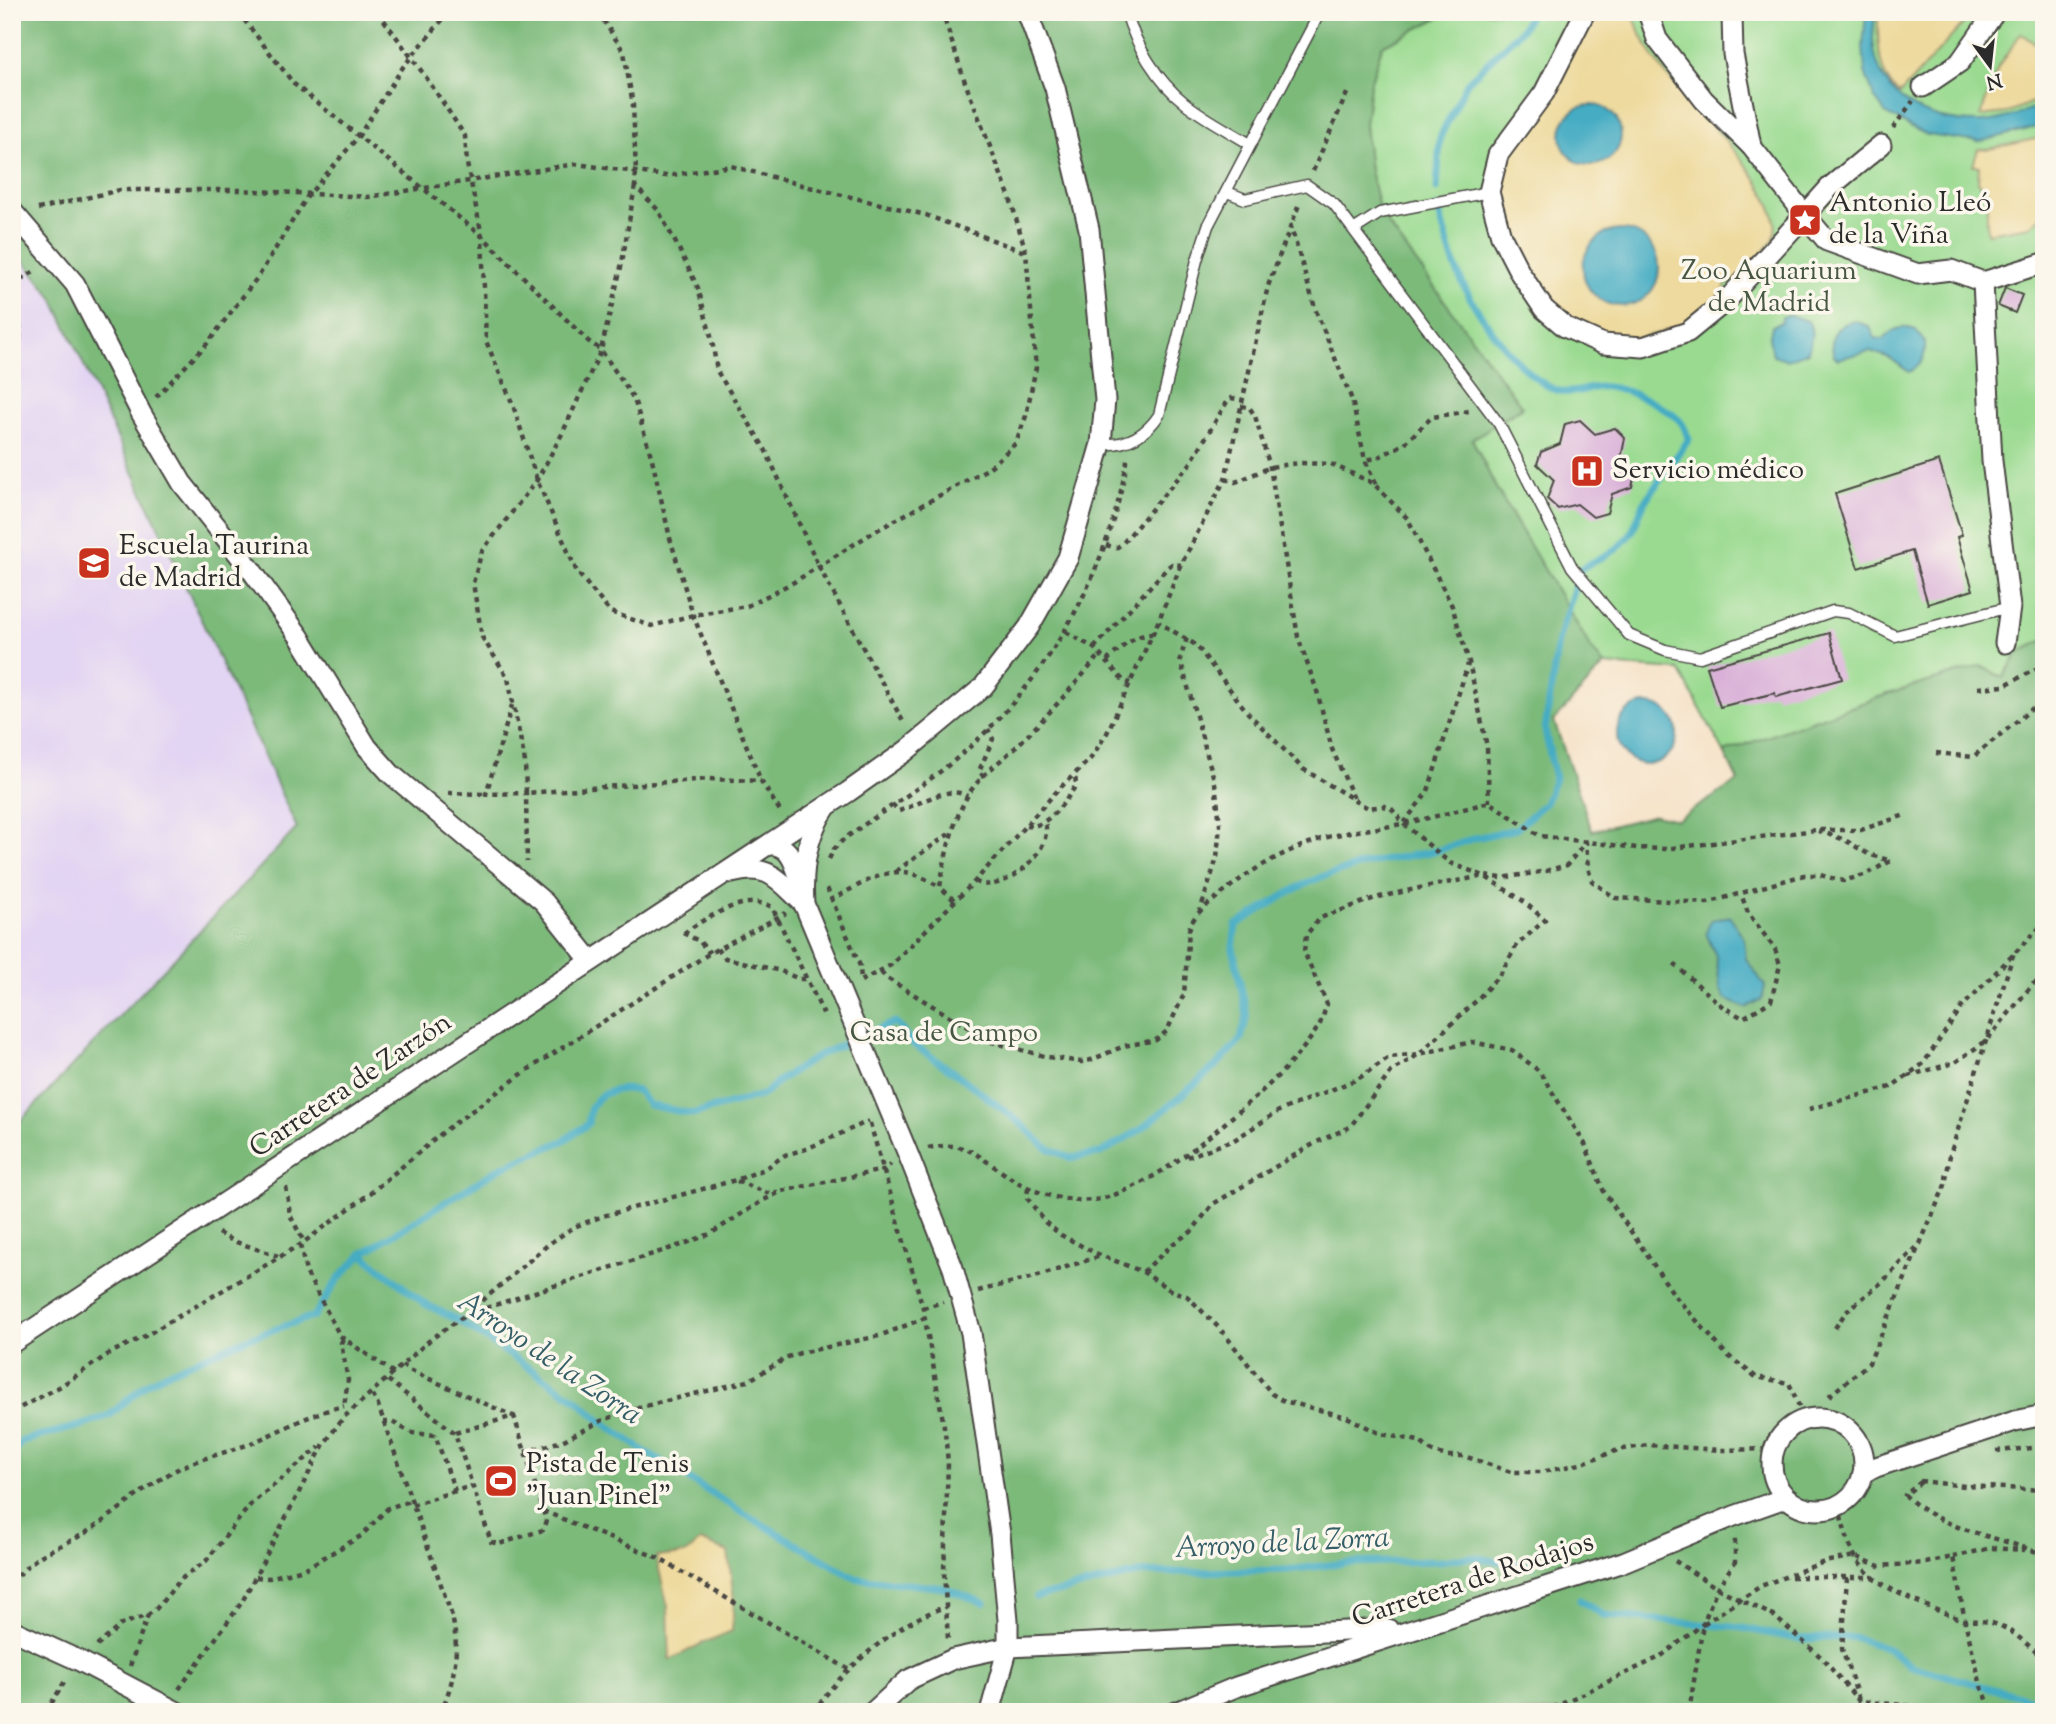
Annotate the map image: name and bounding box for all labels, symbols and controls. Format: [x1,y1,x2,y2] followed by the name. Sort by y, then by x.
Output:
[1954,32,2024,102] north arrow
[1983,65,2005,95] text: N
[1829,184,1991,256] place label: Antonio Lleó de la Viña
[1786,201,1824,239] place icon: Antonio Lleó de la Viña
[1681,252,1857,324] park label: Zoo Aquarium de Madrid
[1612,451,1804,491] place label: Servicio médico
[1568,452,1606,490] hospital icon: Servicio médico
[119,527,309,599] place label: Escuela Taurina de Madrid
[75,544,113,582] school or university icon: Escuela Taurina de Madrid
[242,1003,460,1169] street label: Carretera de Zarzón
[850,1014,1038,1054] park label: Casa de Campo
[448,1281,650,1437] water label: Arroyo de la Zorra
[526,1445,689,1517] place label: Pista de Tenis "Juan Pinel"
[482,1462,520,1500] sports icon: Pista de Tenis "Juan Pinel"
[1174,1517,1390,1571] water label: Arroyo de la Zorra
[1347,1523,1599,1639] street label: Carretera de Rodajos

